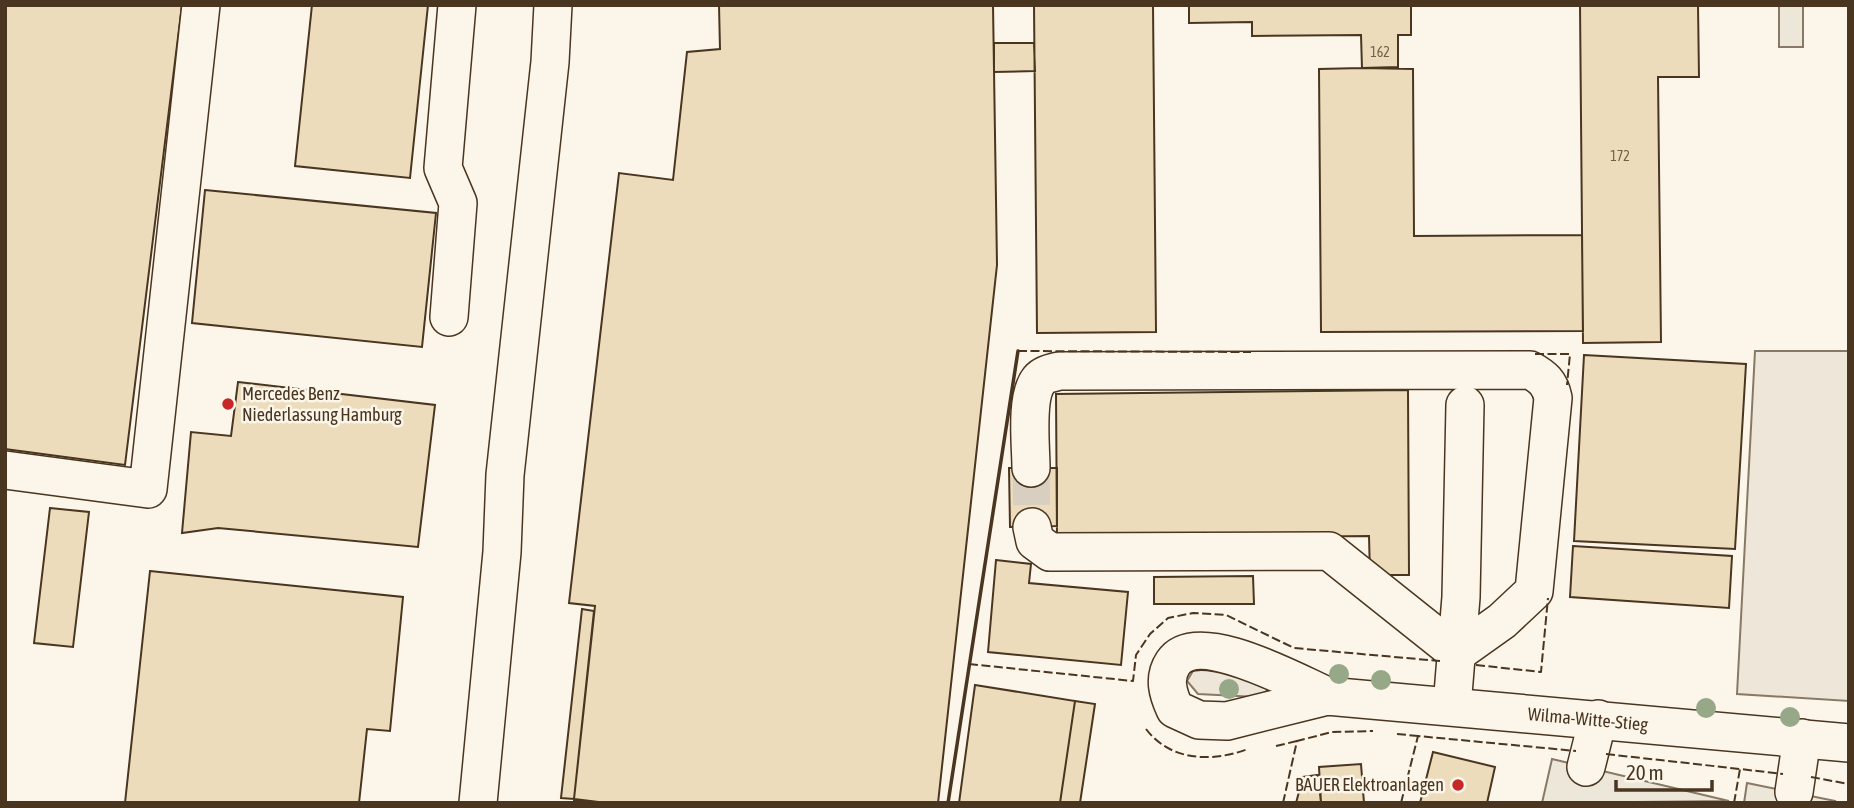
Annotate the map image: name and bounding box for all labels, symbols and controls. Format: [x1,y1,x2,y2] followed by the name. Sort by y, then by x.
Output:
[1370,44,1390,60] house number: 162
[1610,148,1630,164] house number: 172
[242,383,402,425] place label: Mercedes Benz Niederlassung Hamburg
[220,396,236,412] marker: Mercedes Benz Niederlassung Hamburg
[1527,703,1649,735] street label: Wilma-Witte-Stieg
[1616,748,1712,792] scale bar
[1626,760,1664,784] text: 20 m
[1295,774,1444,795] place label: BAUER Elektroanlagen
[1450,777,1466,793] marker: BAUER Elektroanlagen

